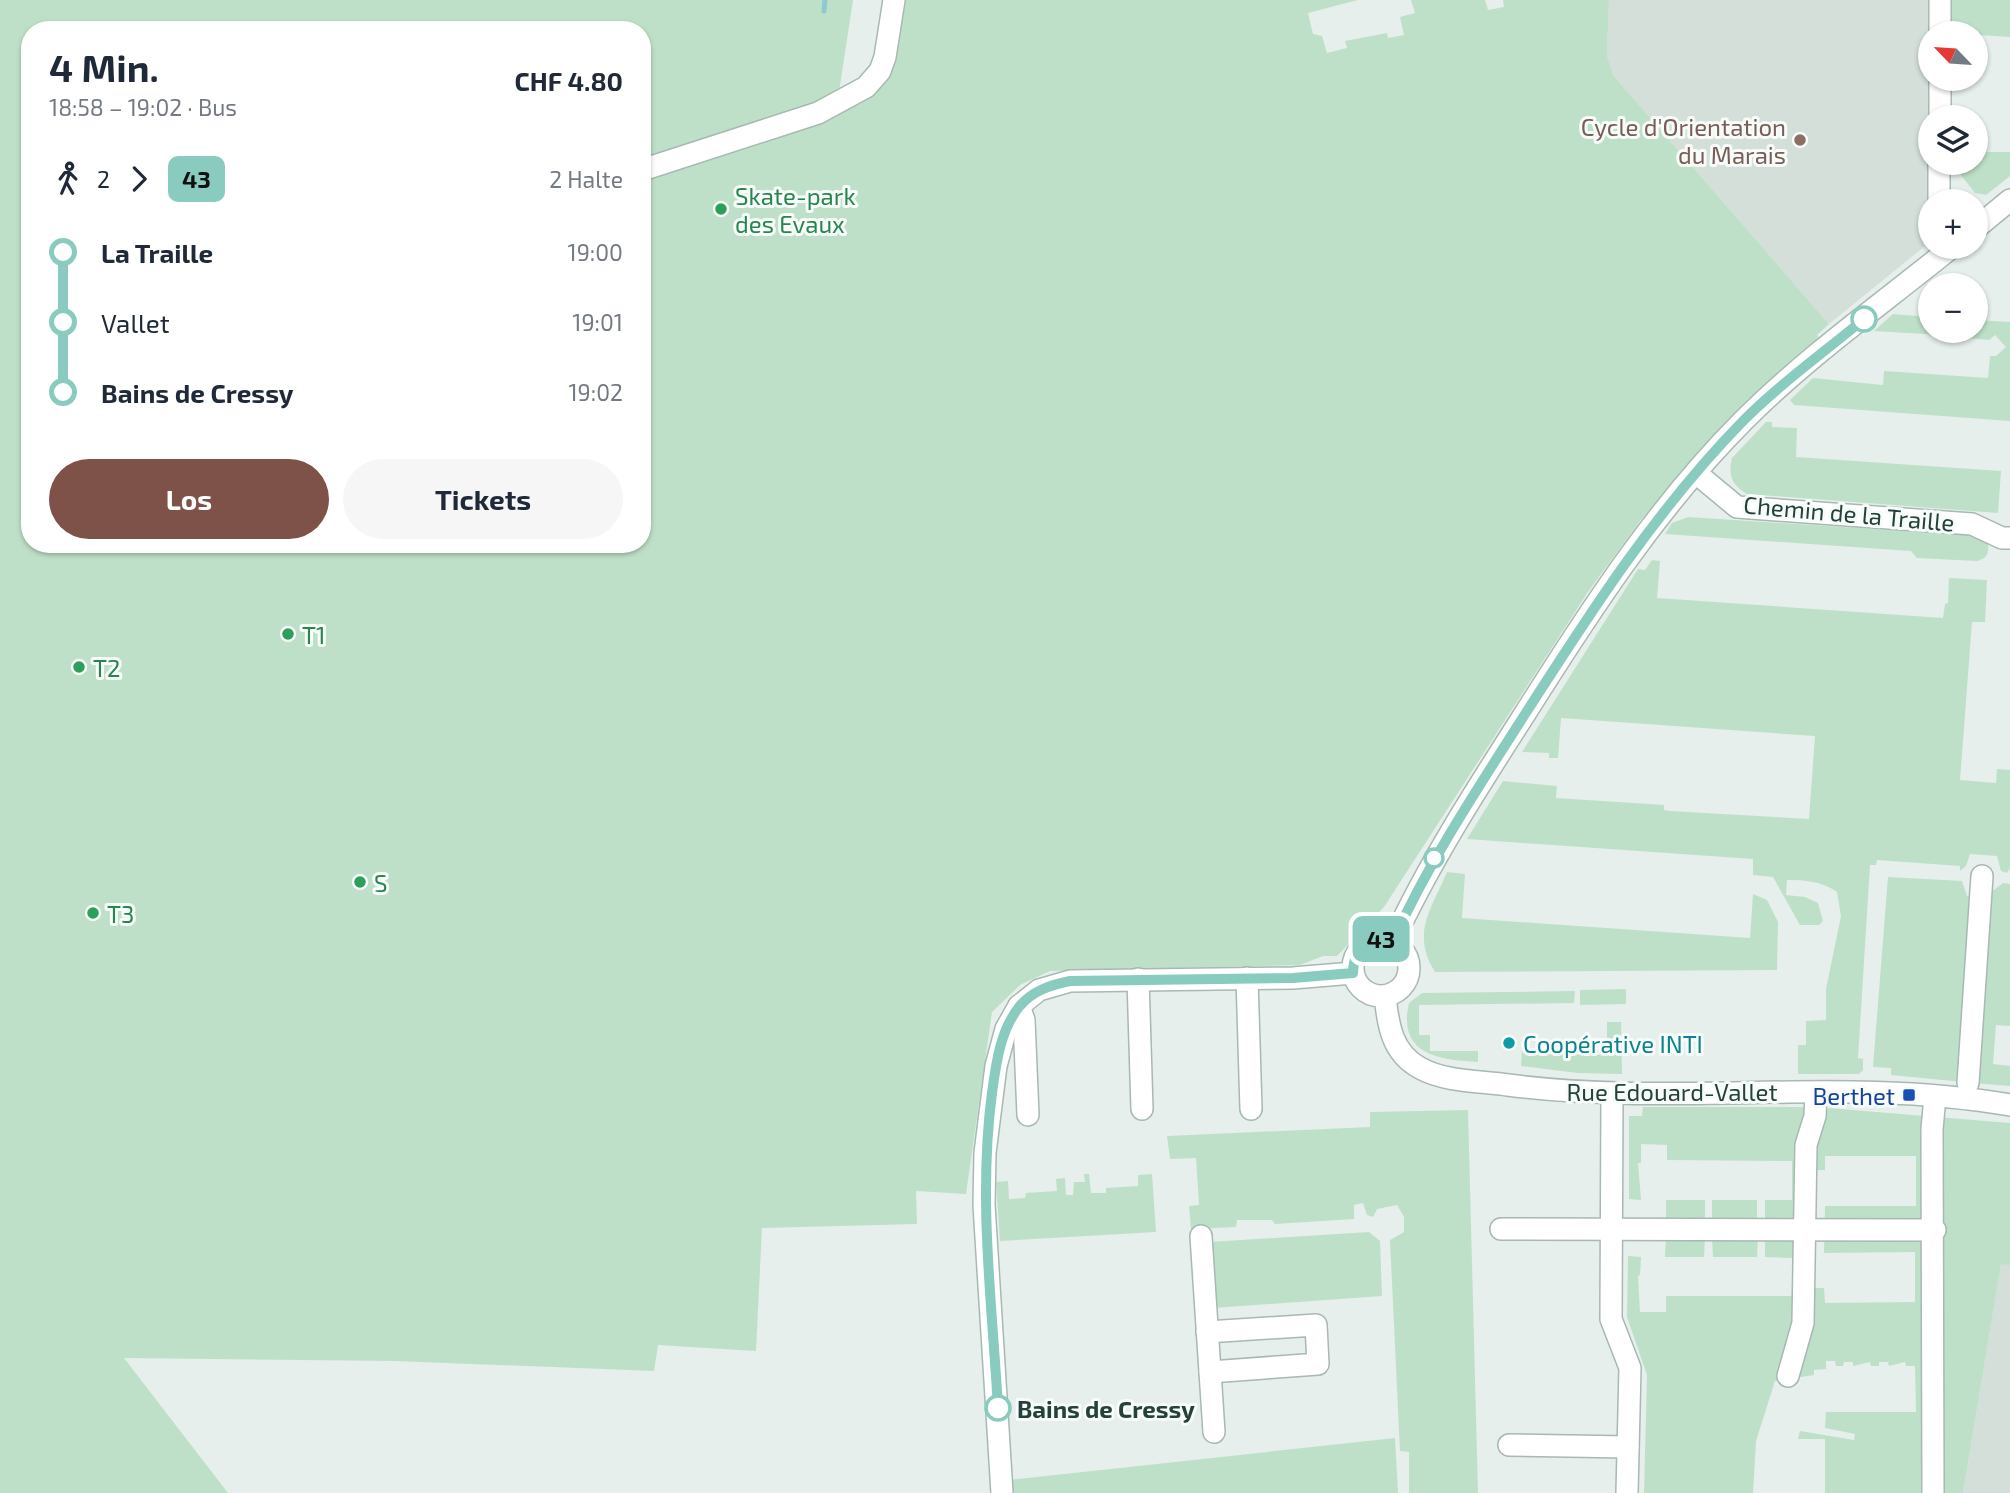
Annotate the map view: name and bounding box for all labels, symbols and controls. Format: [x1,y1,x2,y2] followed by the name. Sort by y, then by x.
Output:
[1918,21,1988,91] north arrow
[1918,21,1988,343] map controls
[49,44,159,90] text: 4 Min.
[515,65,623,96] text: CHF 4.80
[49,93,237,121] text: 18:58 – 19:02 · Bus
[1918,105,1988,175] button: layers
[1581,112,1786,169] place label: Cycle d'Orientation du Marais
[1792,132,1808,148] marker: Cycle d'Orientation du Marais
[49,160,87,198] icon: walk
[120,160,158,198] icon: forward
[182,164,211,193] text: 43
[97,165,110,193] text: 2
[549,165,623,193] text: 2 Halte
[735,181,856,238] place label: Skate-park des Evaux
[1918,189,1988,259] button: +
[713,201,729,217] marker: Skate-park des Evaux
[101,237,213,268] text: La Traille
[568,238,623,266] text: 19:00
[1918,273,1988,343] button: −
[1851,306,1877,332] unlabelled marker
[101,307,170,338] text: Vallet
[572,308,623,336] text: 19:01
[101,377,294,408] text: Bains de Cressy
[568,378,623,406] text: 19:02
[49,459,329,539] button: Los
[343,459,623,539] button: Tickets
[1742,489,1956,537] street label: Chemin de la Traille
[302,620,326,649] place label: T1
[280,626,296,642] marker: T1
[93,653,120,682] place label: T2
[71,659,87,675] marker: T2
[1424,848,1444,868] unlabelled marker
[374,868,387,897] place label: S
[352,874,368,890] marker: S
[107,899,134,928] place label: T3
[85,905,101,921] marker: T3
[1350,916,1412,962] line badge: 43
[1367,924,1395,953] text: 43
[1523,1029,1703,1058] place label: Coopérative INTI
[1501,1035,1517,1051] marker: Coopérative INTI
[1566,1077,1778,1106] street label: Rue Edouard-Vallet
[1812,1081,1895,1110] place label: Berthet
[1901,1087,1917,1103] marker: Berthet
[1017,1394,1195,1423] place label: Bains de Cressy
[985,1395,1011,1421] marker: Bains de Cressy

